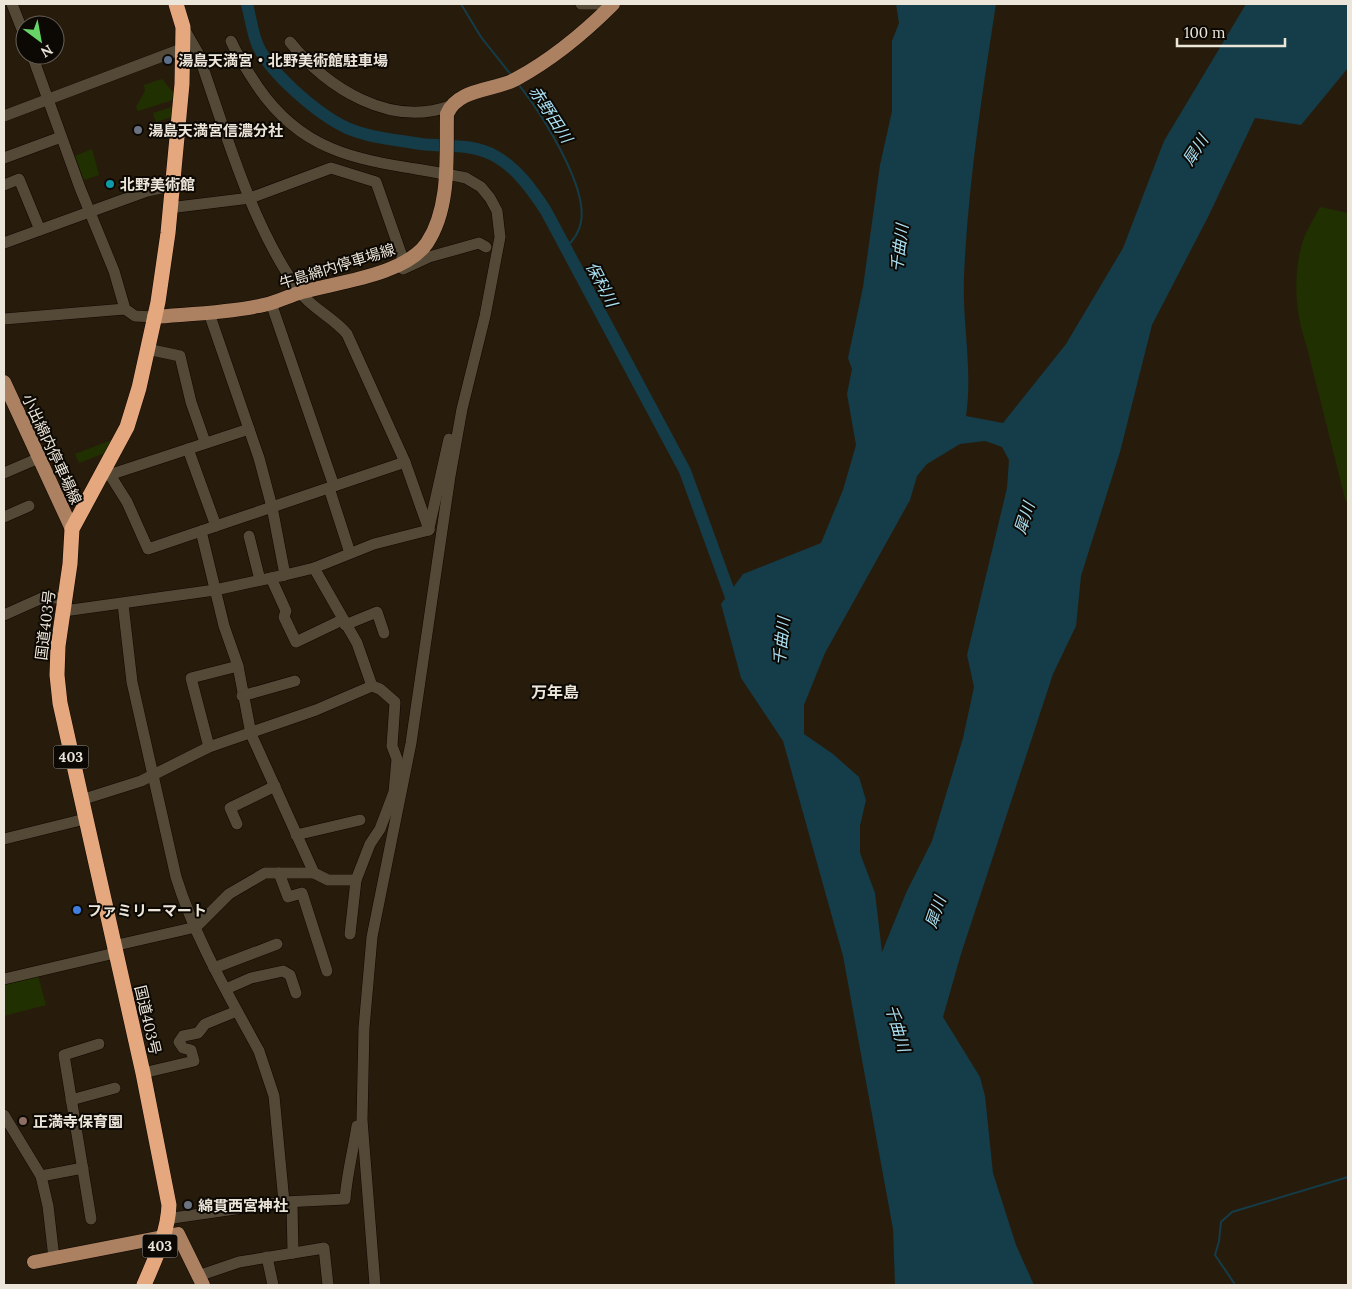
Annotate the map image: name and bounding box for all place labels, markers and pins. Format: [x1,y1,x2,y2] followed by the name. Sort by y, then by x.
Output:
[178,51,388,70] place label: 湯島天満宮・北野美術館駐車場
[162,54,174,66] marker: 湯島天満宮・北野美術館駐車場
[148,121,283,140] place label: 湯島天満宮信濃分社
[132,124,144,136] marker: 湯島天満宮信濃分社
[120,175,195,194] place label: 北野美術館
[104,178,116,190] marker: 北野美術館
[87,901,207,920] place label: ファミリーマート
[71,904,83,916] marker: ファミリーマート
[33,1112,123,1131] place label: 正満寺保育園
[17,1115,29,1127] marker: 正満寺保育園
[198,1196,288,1215] place label: 綿貫西宮神社
[182,1199,194,1211] marker: 綿貫西宮神社

